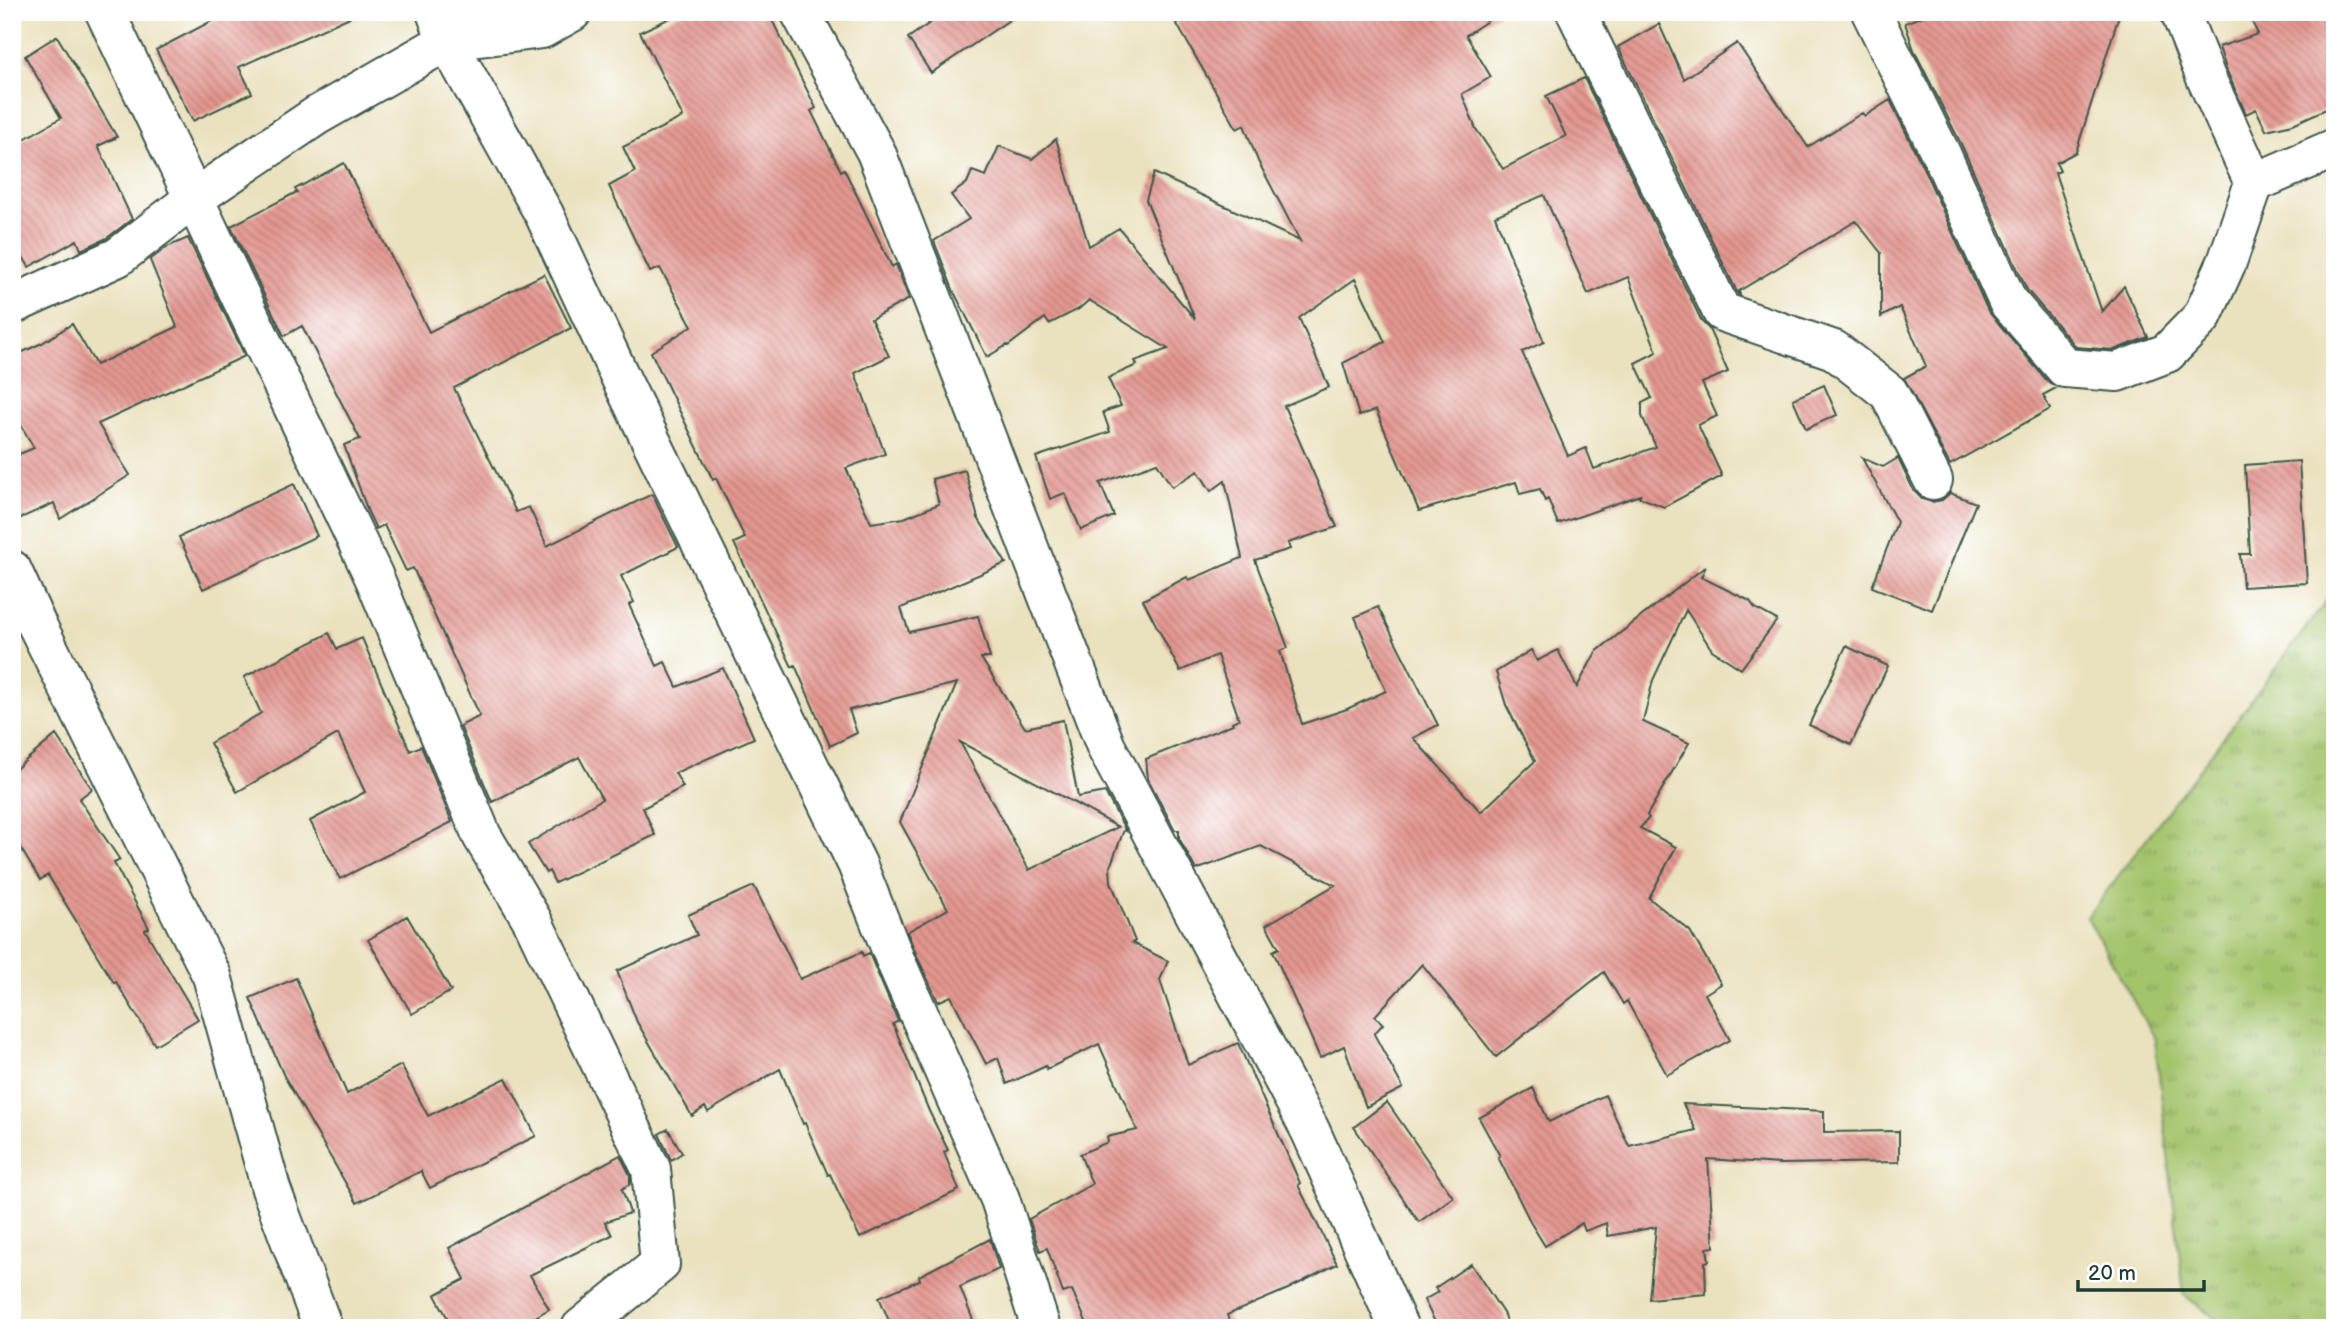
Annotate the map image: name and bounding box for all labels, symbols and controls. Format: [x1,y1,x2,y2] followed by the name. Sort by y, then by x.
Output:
[2078,1249,2204,1293] scale bar
[2088,1261,2136,1286] text: 20 m

